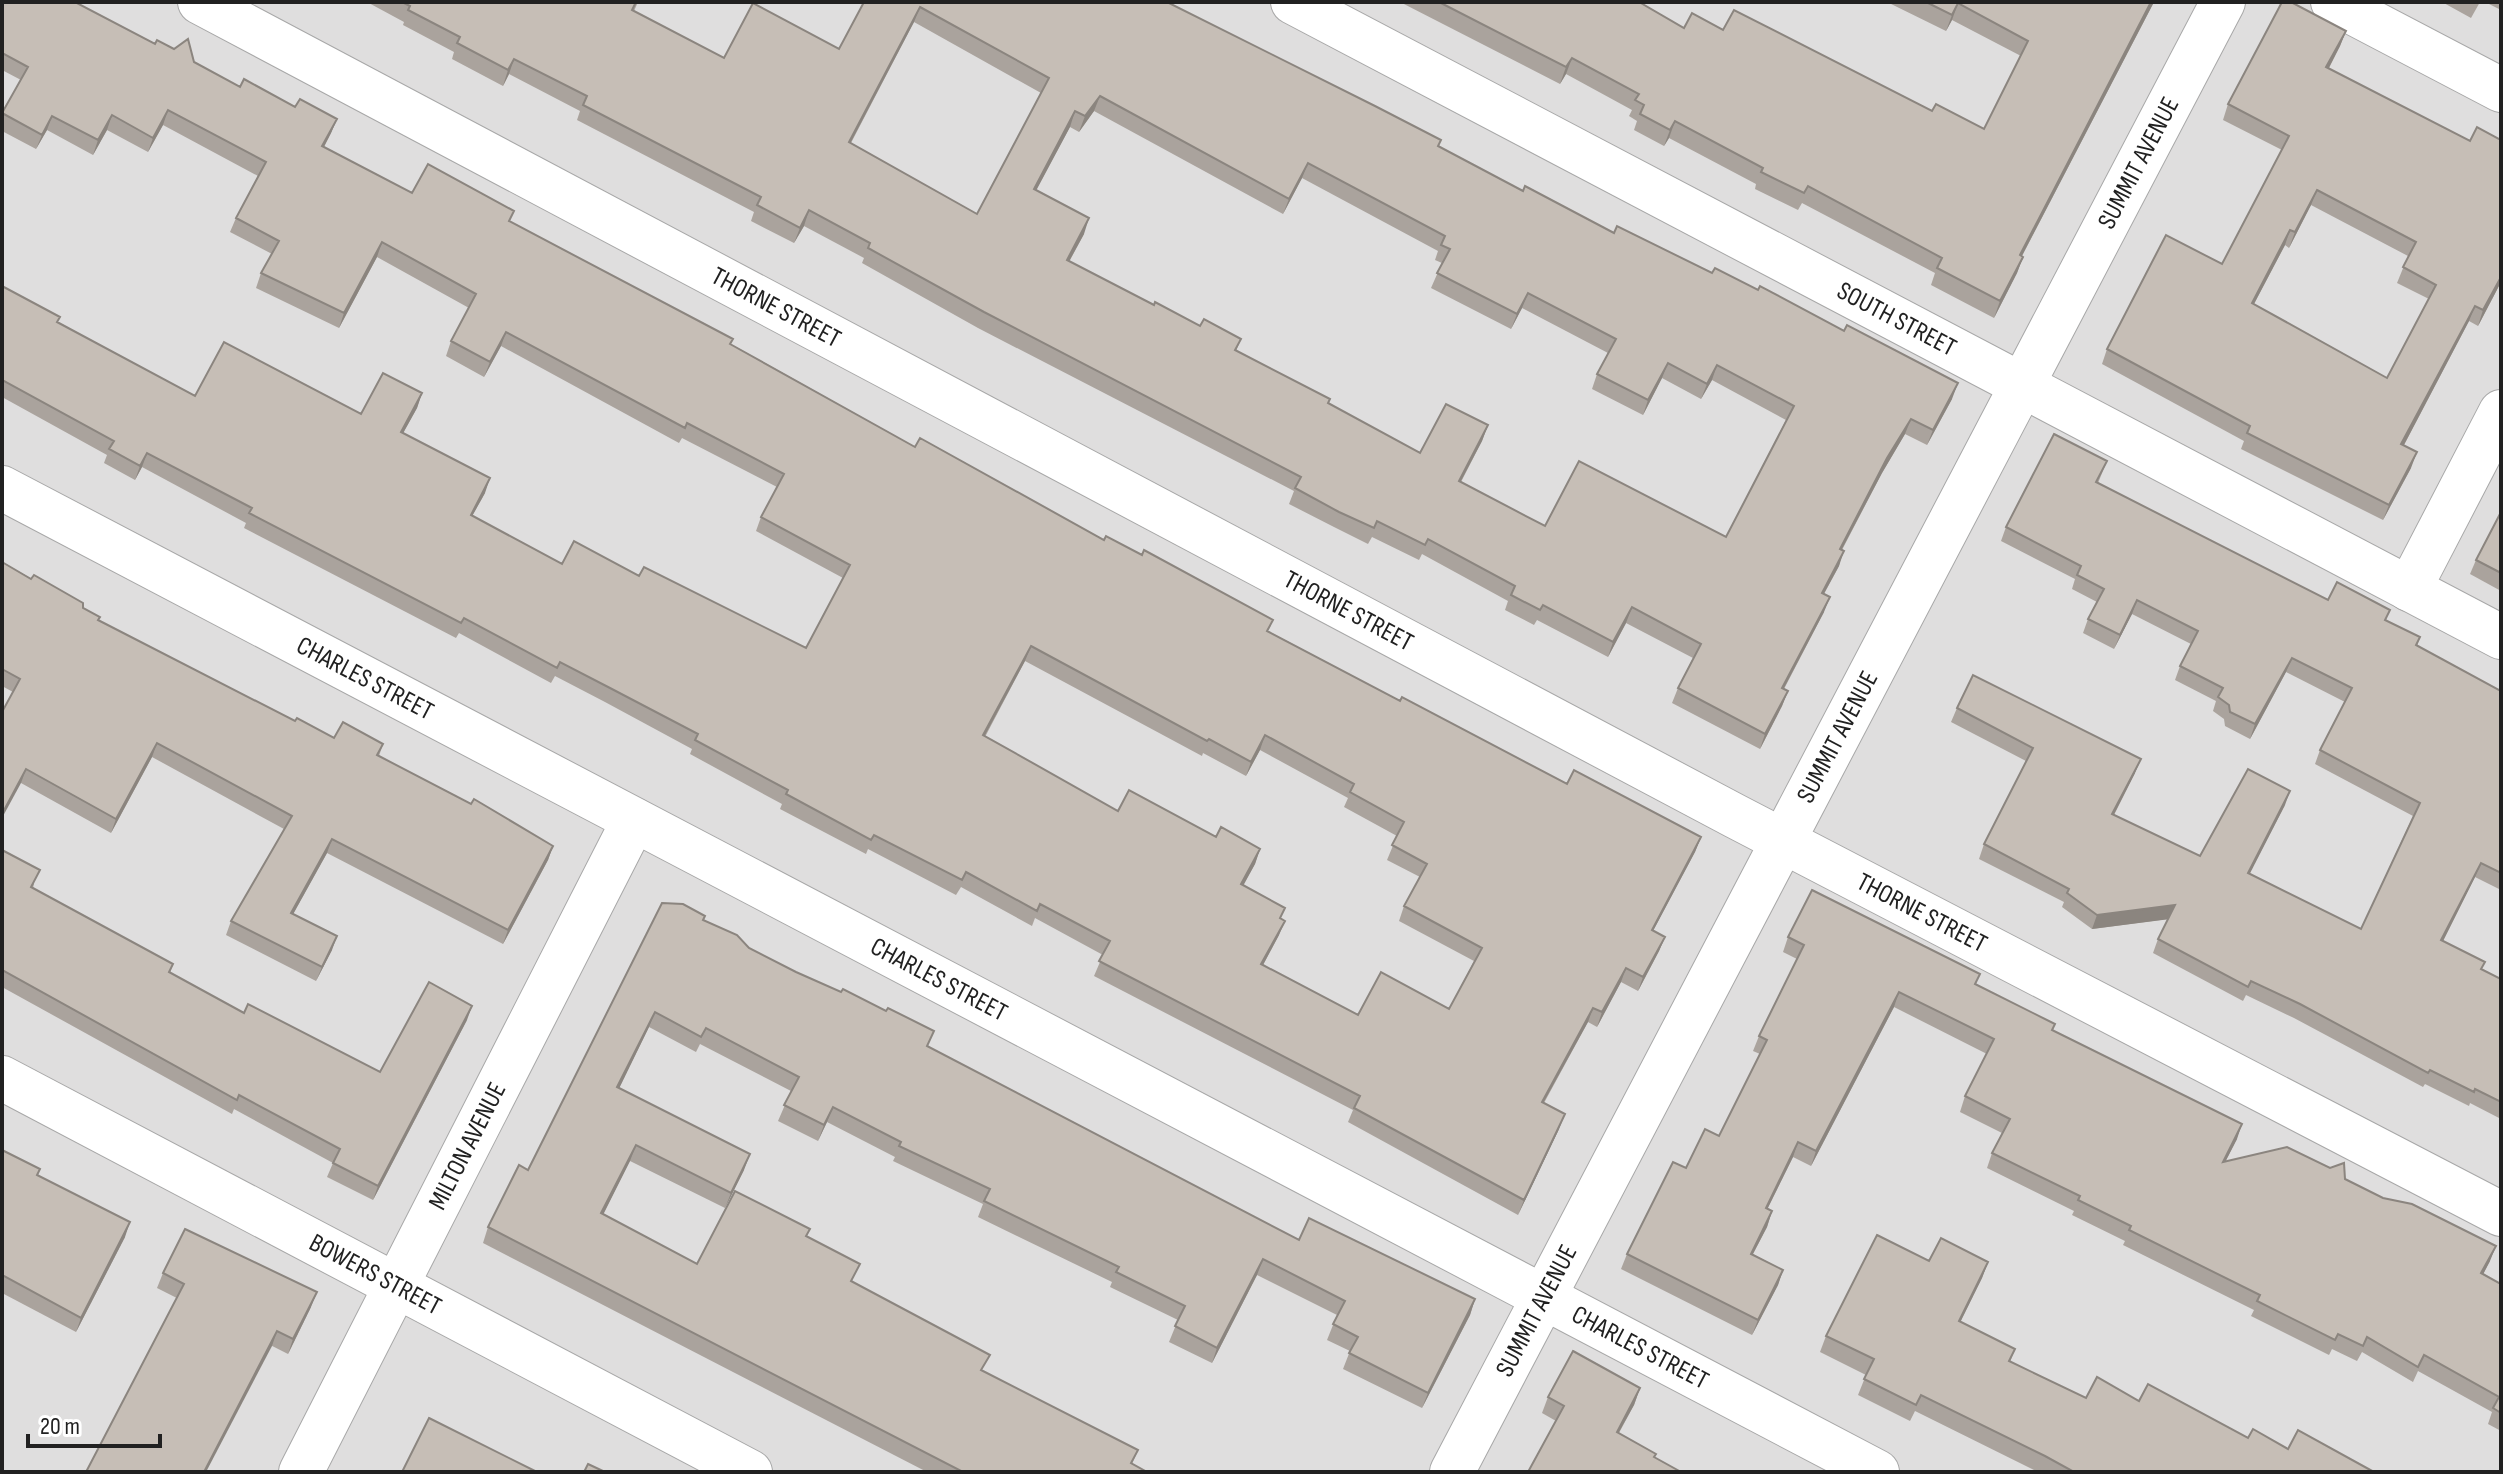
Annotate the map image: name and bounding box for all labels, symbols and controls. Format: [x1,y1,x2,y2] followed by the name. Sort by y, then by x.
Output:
[2091,92,2186,234] street label: SUMMIT AVENUE
[706,260,846,354] street label: THORNE STREET
[1832,275,1962,363] street label: SOUTH STREET
[1278,564,1419,658] street label: THORNE STREET
[291,630,439,727] street label: CHARLES STREET
[1790,666,1885,808] street label: SUMMIT AVENUE
[1852,867,1992,960] street label: THORNE STREET
[865,931,1013,1028] street label: CHARLES STREET
[422,1077,513,1215] street label: MILTON AVENUE
[304,1227,447,1322] street label: BOWERS STREET
[1489,1240,1584,1382] street label: SUMMIT AVENUE
[1566,1299,1714,1396] street label: CHARLES STREET
[28,1398,160,1448] scale bar
[40,1412,80,1441] text: 20 m

